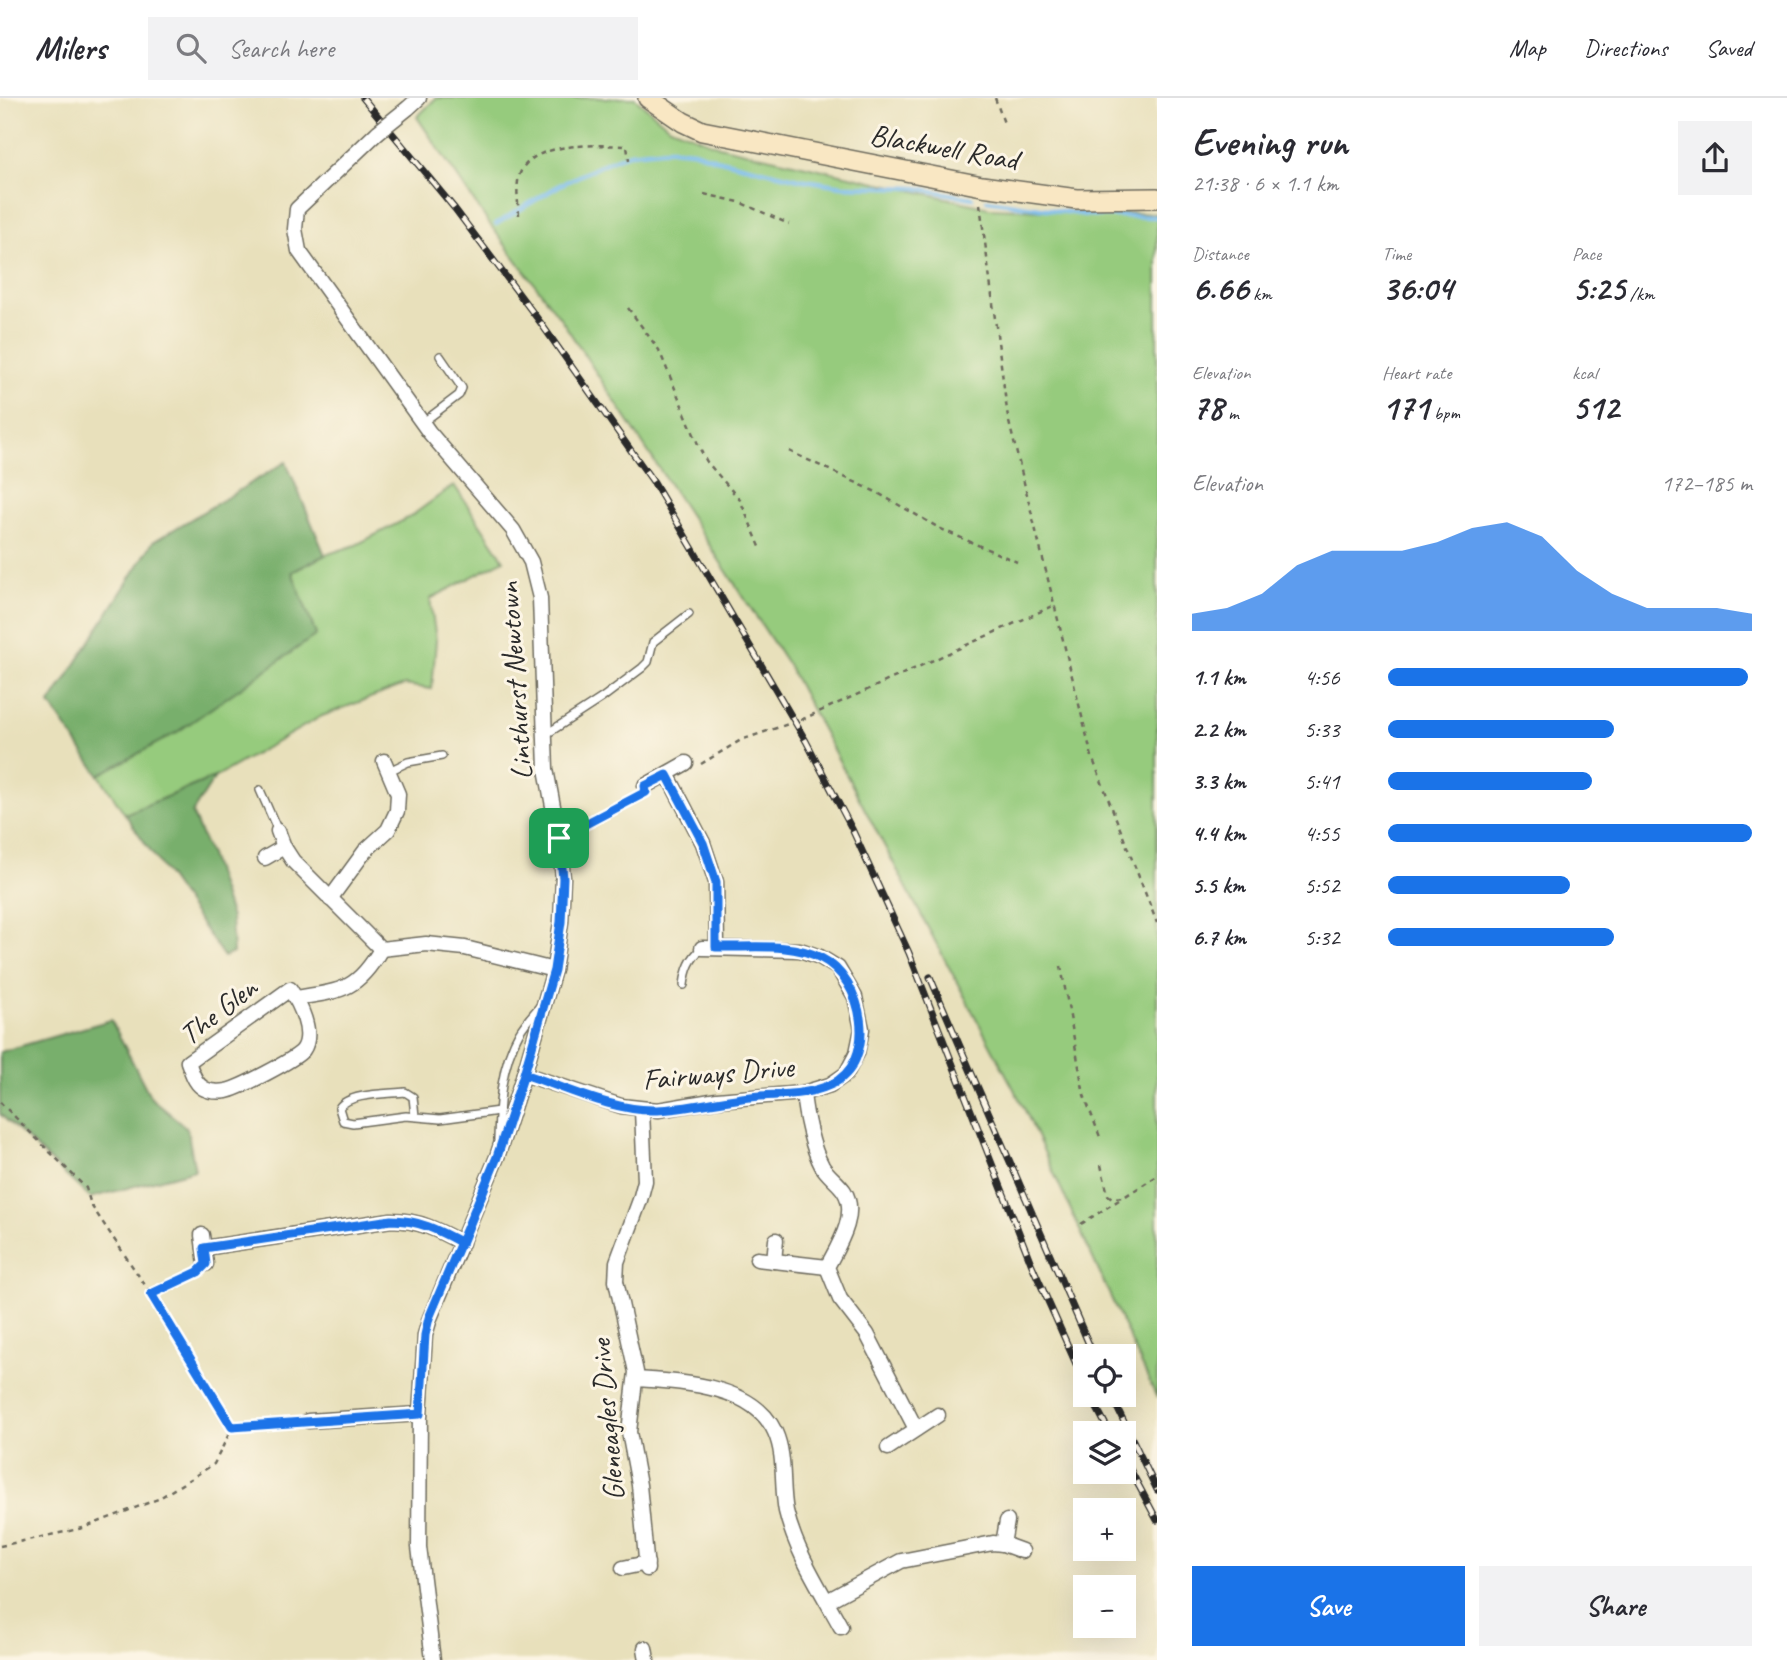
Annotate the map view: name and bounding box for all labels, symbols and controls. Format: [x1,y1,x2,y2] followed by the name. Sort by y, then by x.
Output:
[148,17,638,80] search box
[35,27,106,69] text: Milers
[172,29,210,67] icon: search
[228,32,334,65] text: Search here
[1509,33,1546,63] text: Map
[1584,33,1667,63] text: Directions
[1705,33,1752,63] text: Saved
[867,115,1025,179] street label: Blackwell Road
[1192,119,1348,166] text: Evening run
[1678,121,1752,195] button: share
[1192,169,1338,198] text: 21:38 · 6 × 1.1 km
[1192,242,1249,266] text: Distance
[1382,242,1411,266] text: Time
[1572,242,1601,266] text: Pace
[1192,266,1248,311] text: 6.66
[1382,266,1453,311] text: 36:04
[1572,266,1625,311] text: 5:25
[1248,282,1272,306] text: km
[1625,282,1655,306] text: /km
[1192,361,1250,385] text: Elevation
[1382,361,1451,385] text: Heart rate
[1572,361,1597,385] text: kcal
[1192,385,1223,430] text: 78
[1382,385,1429,430] text: 171
[1572,385,1619,430] text: 512
[1223,401,1239,425] text: m
[1429,401,1460,425] text: bpm
[1192,469,1263,498] text: Elevation
[1661,469,1752,498] text: 172–185 m
[489,580,541,781] street label: Linthurst Newtown
[1192,663,1246,692] text: 1.1 km
[1304,663,1340,692] text: 4:56
[1192,715,1246,744] text: 2.2 km
[1304,715,1340,744] text: 5:33
[1192,767,1246,796] text: 3.3 km
[1304,767,1340,796] text: 5:41
[529,808,589,868] pin
[540,819,578,857] icon: arrive
[1192,819,1246,848] text: 4.4 km
[1304,819,1340,848] text: 4:55
[1192,871,1245,900] text: 5.5 km
[1304,871,1340,900] text: 5:52
[1192,923,1246,952] text: 6.7 km
[1304,923,1340,952] text: 5:32
[171,968,266,1053] street label: The Glen
[641,1047,797,1099] street label: Fairways Drive
[581,1336,633,1502] street label: Gleneagles Drive
[1073,1344,1136,1638] map controls
[1073,1344,1136,1407] button: locate
[1073,1421,1136,1484] button: layers
[1073,1498,1136,1561] button: +
[1192,1566,1465,1646] button: Save
[1479,1566,1752,1646] button: Share
[1073,1575,1136,1638] button: −

